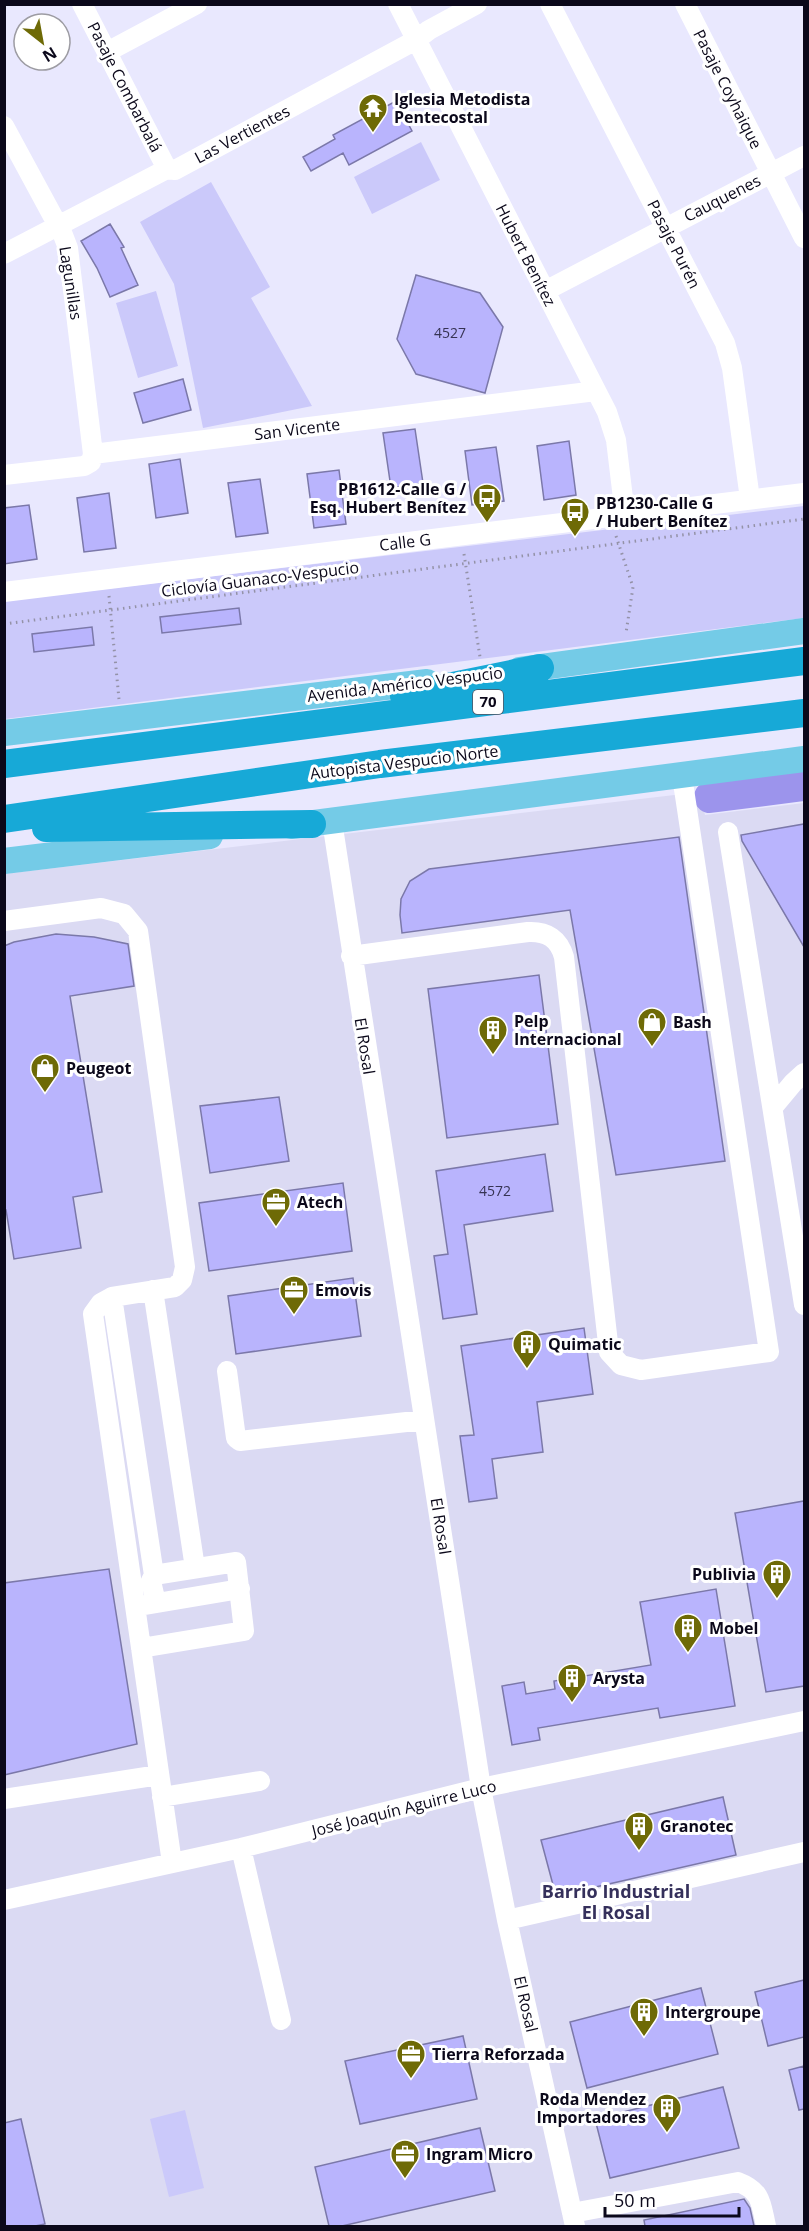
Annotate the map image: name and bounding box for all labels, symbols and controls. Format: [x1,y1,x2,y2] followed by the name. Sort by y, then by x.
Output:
[12,12,72,72] north arrow
[83,18,167,156] street label: Pasaje Combarbalá
[688,26,768,152] street label: Pasaje Coyhaique
[38,42,61,68] text: N
[394,88,530,128] place label: Iglesia Metodista Pentecostal
[357,92,389,134] temple icon: Iglesia Metodista Pentecostal
[191,100,293,168] street label: Las Vertientes
[680,169,764,227] street label: Cauquenes
[642,196,706,292] street label: Pasaje Purén
[491,200,561,310] street label: Hubert Benítez
[54,245,88,321] street label: Lagunillas
[434,323,466,342] house number: 4527
[253,413,341,445] street label: San Vicente
[310,478,466,518] place label: PB1612-Calle G / Esq. Hubert Benítez
[471,482,503,524] bus stop icon: PB1612-Calle G / Esq. Hubert Benítez
[596,492,727,532] place label: PB1230-Calle G / Hubert Benítez
[559,496,591,538] bus stop icon: PB1230-Calle G / Hubert Benítez
[378,528,432,556] street label: Calle G
[160,556,360,602] street label: Ciclovía Guanaco-Vespucio
[306,661,504,707] street label: Avenida Américo Vespucio
[473,690,503,714] road number: 70
[309,740,499,784] street label: Autopista Vespucio Norte
[636,1006,668,1048] shop icon: Bash
[514,1010,622,1050] place label: Pelp Internacional
[673,1011,712,1033] place label: Bash
[477,1014,509,1056] building icon: Pelp Internacional
[350,1016,380,1076] street label: El Rosal
[29,1052,61,1094] shop icon: Peugeot
[66,1057,131,1079] place label: Peugeot
[479,1181,511,1200] house number: 4572
[260,1186,292,1228] office icon: Atech
[297,1191,343,1213] place label: Atech
[278,1274,310,1316] office icon: Emovis
[315,1279,372,1301] place label: Emovis
[511,1328,543,1370] building icon: Quimatic
[548,1333,622,1355] place label: Quimatic
[426,1496,456,1556] street label: El Rosal
[761,1558,793,1600] building icon: Publivia
[692,1563,756,1585] place label: Publivia
[672,1612,704,1654] building icon: Mobel
[709,1617,758,1639] place label: Mobel
[556,1662,588,1704] building icon: Arysta
[593,1667,645,1689] place label: Arysta
[307,1774,499,1842] street label: José Joaquín Aguirre Luco
[623,1810,655,1852] building icon: Granotec
[660,1815,734,1837] place label: Granotec
[542,1879,690,1924] district label: Barrio Industrial El Rosal
[509,1974,543,2034] street label: El Rosal
[628,1996,660,2038] building icon: Intergroupe
[665,2001,761,2023] place label: Intergroupe
[395,2038,427,2080] office icon: Tierra Reforzada
[432,2043,565,2065] place label: Tierra Reforzada
[536,2088,646,2128] place label: Roda Mendez Importadores
[651,2092,683,2134] building icon: Roda Mendez Importadores
[389,2138,421,2180] office icon: Ingram Micro
[426,2143,533,2165] place label: Ingram Micro
[605,2180,738,2218] scale bar
[614,2188,656,2212] text: 50 m

